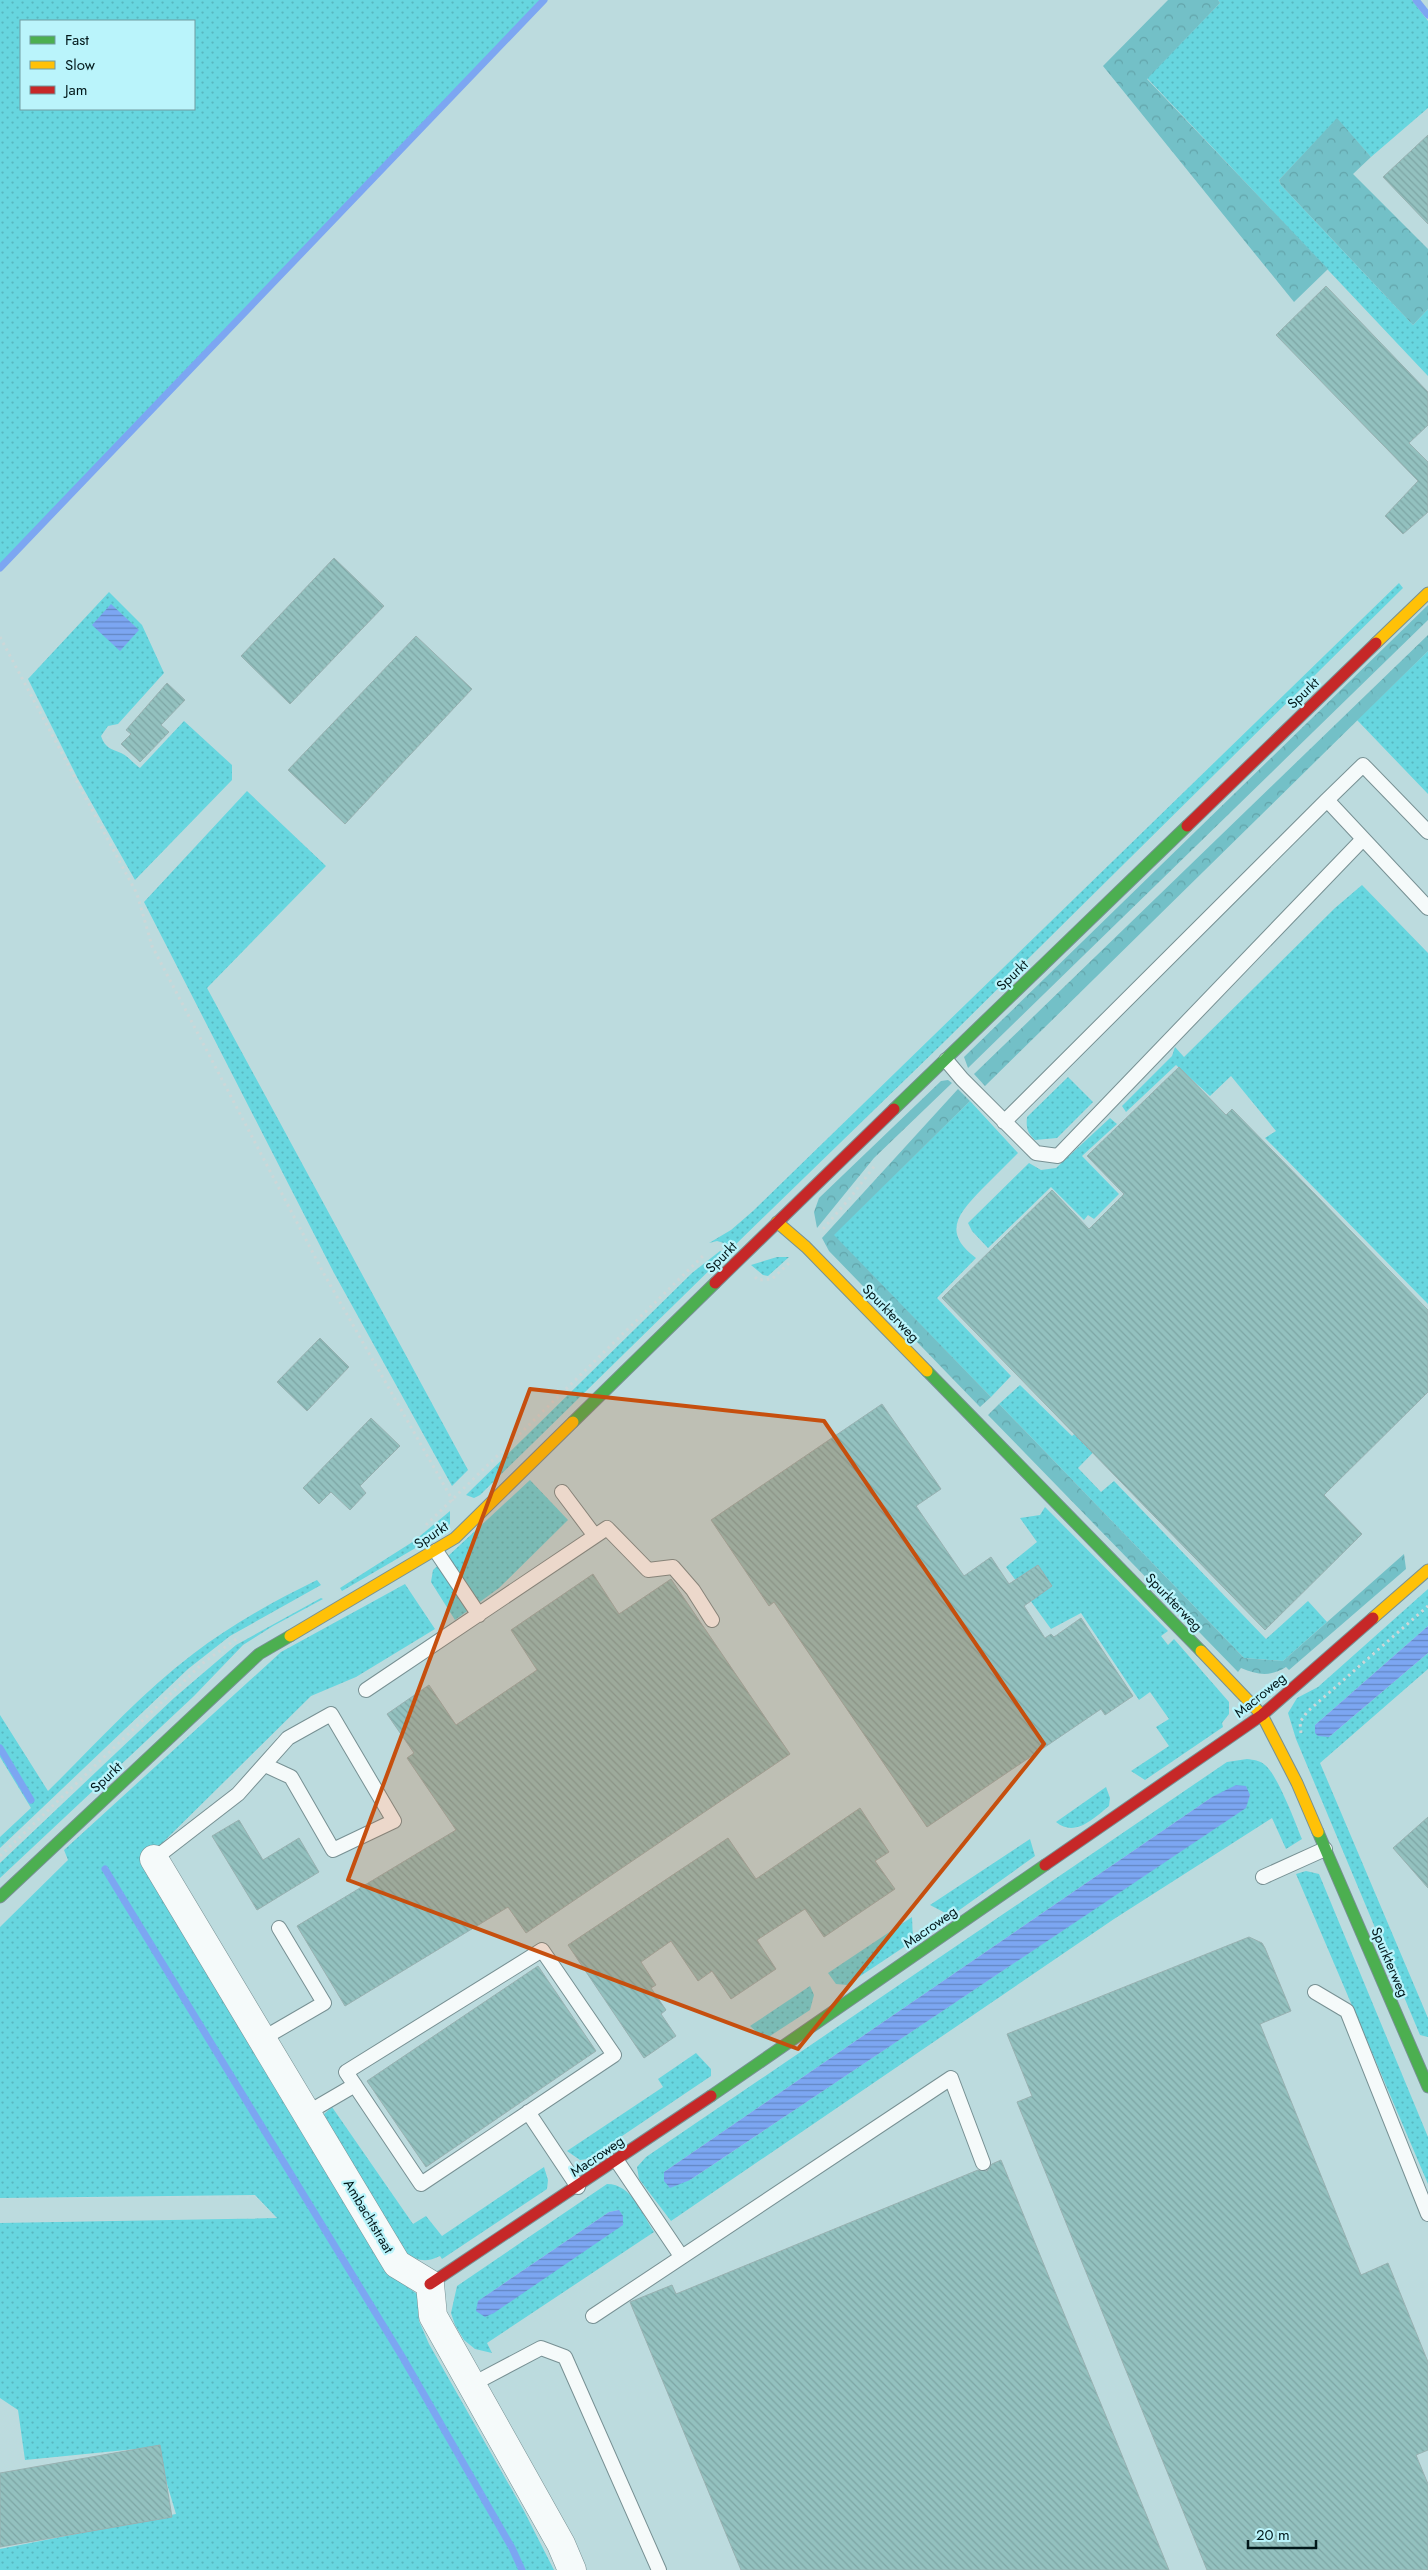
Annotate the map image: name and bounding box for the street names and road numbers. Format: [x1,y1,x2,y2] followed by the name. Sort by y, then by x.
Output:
[1283,672,1324,713] street label: Spurkt
[992,954,1033,995] street label: Spurkt
[701,1236,742,1277] street label: Spurkt
[858,1279,924,1347] street label: Spurkterweg
[410,1516,453,1554] street label: Spurkt
[1141,1568,1207,1636] street label: Spurkterweg
[1230,1668,1290,1722] street label: Macroweg
[86,1757,127,1797] street label: Spurkt
[899,1901,961,1953] street label: Macroweg
[1366,1924,1414,2000] street label: Spurkterweg
[566,2131,628,2181] street label: Macroweg
[339,2175,399,2257] street label: Ambachtstraat

